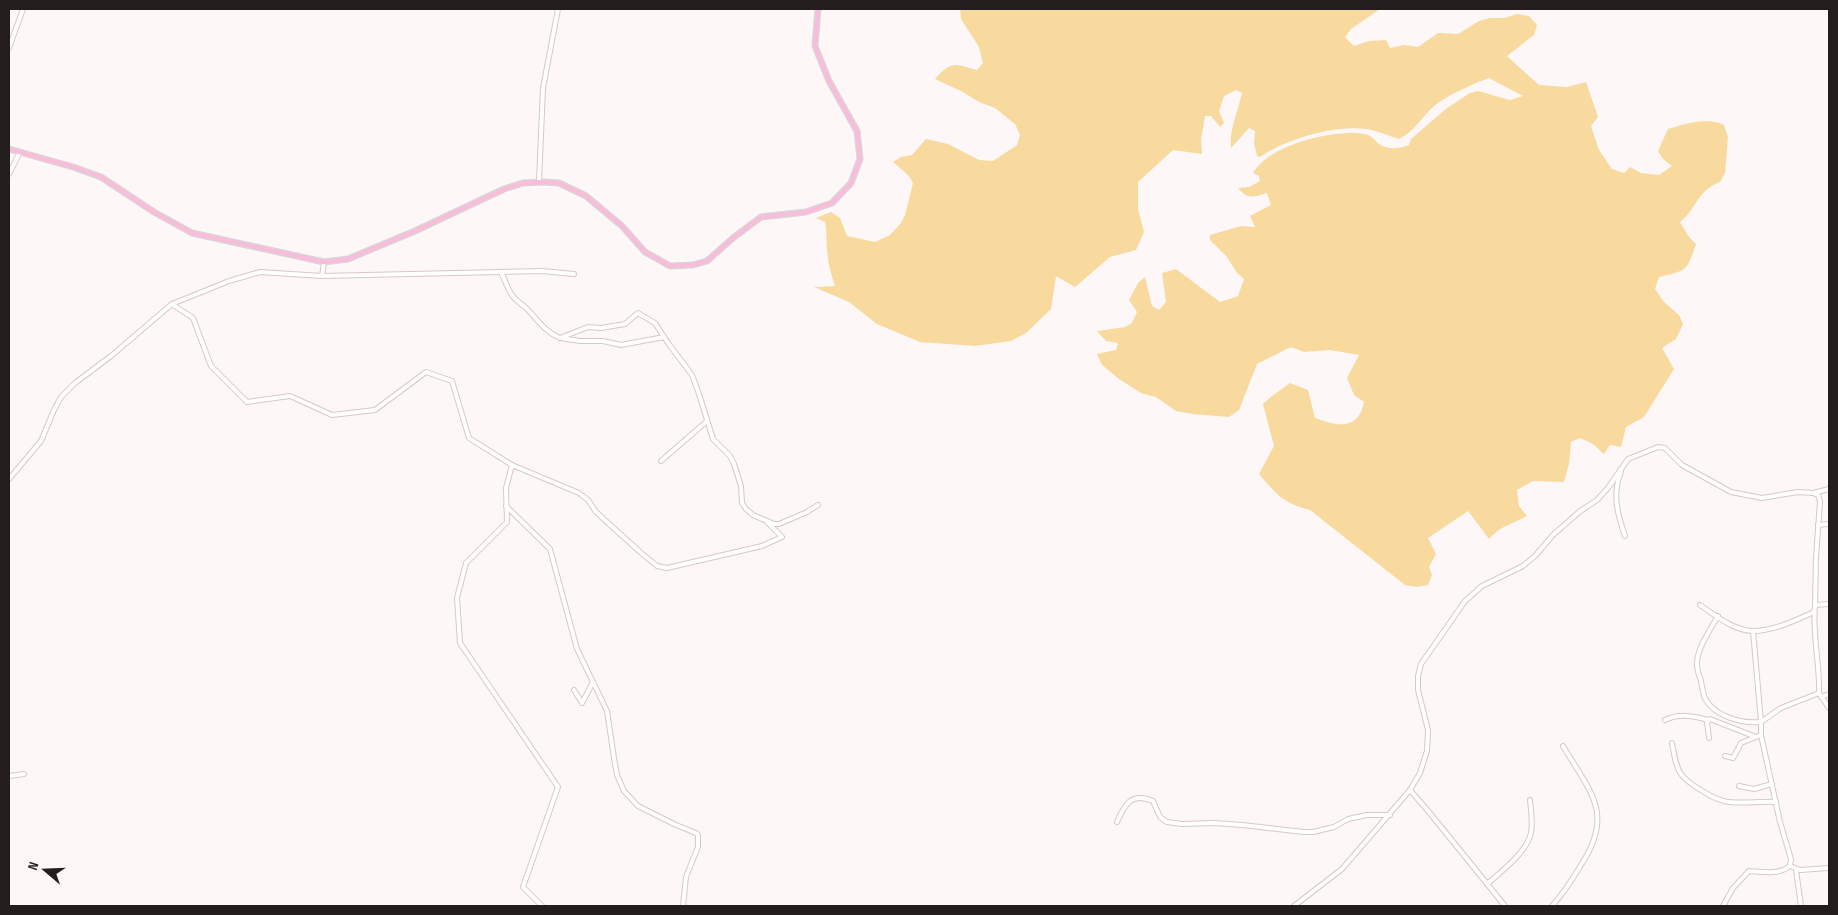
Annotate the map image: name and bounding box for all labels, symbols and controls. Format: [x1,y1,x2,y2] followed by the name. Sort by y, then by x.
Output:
[20,845,70,895] north arrow
[24,860,42,872] text: N

